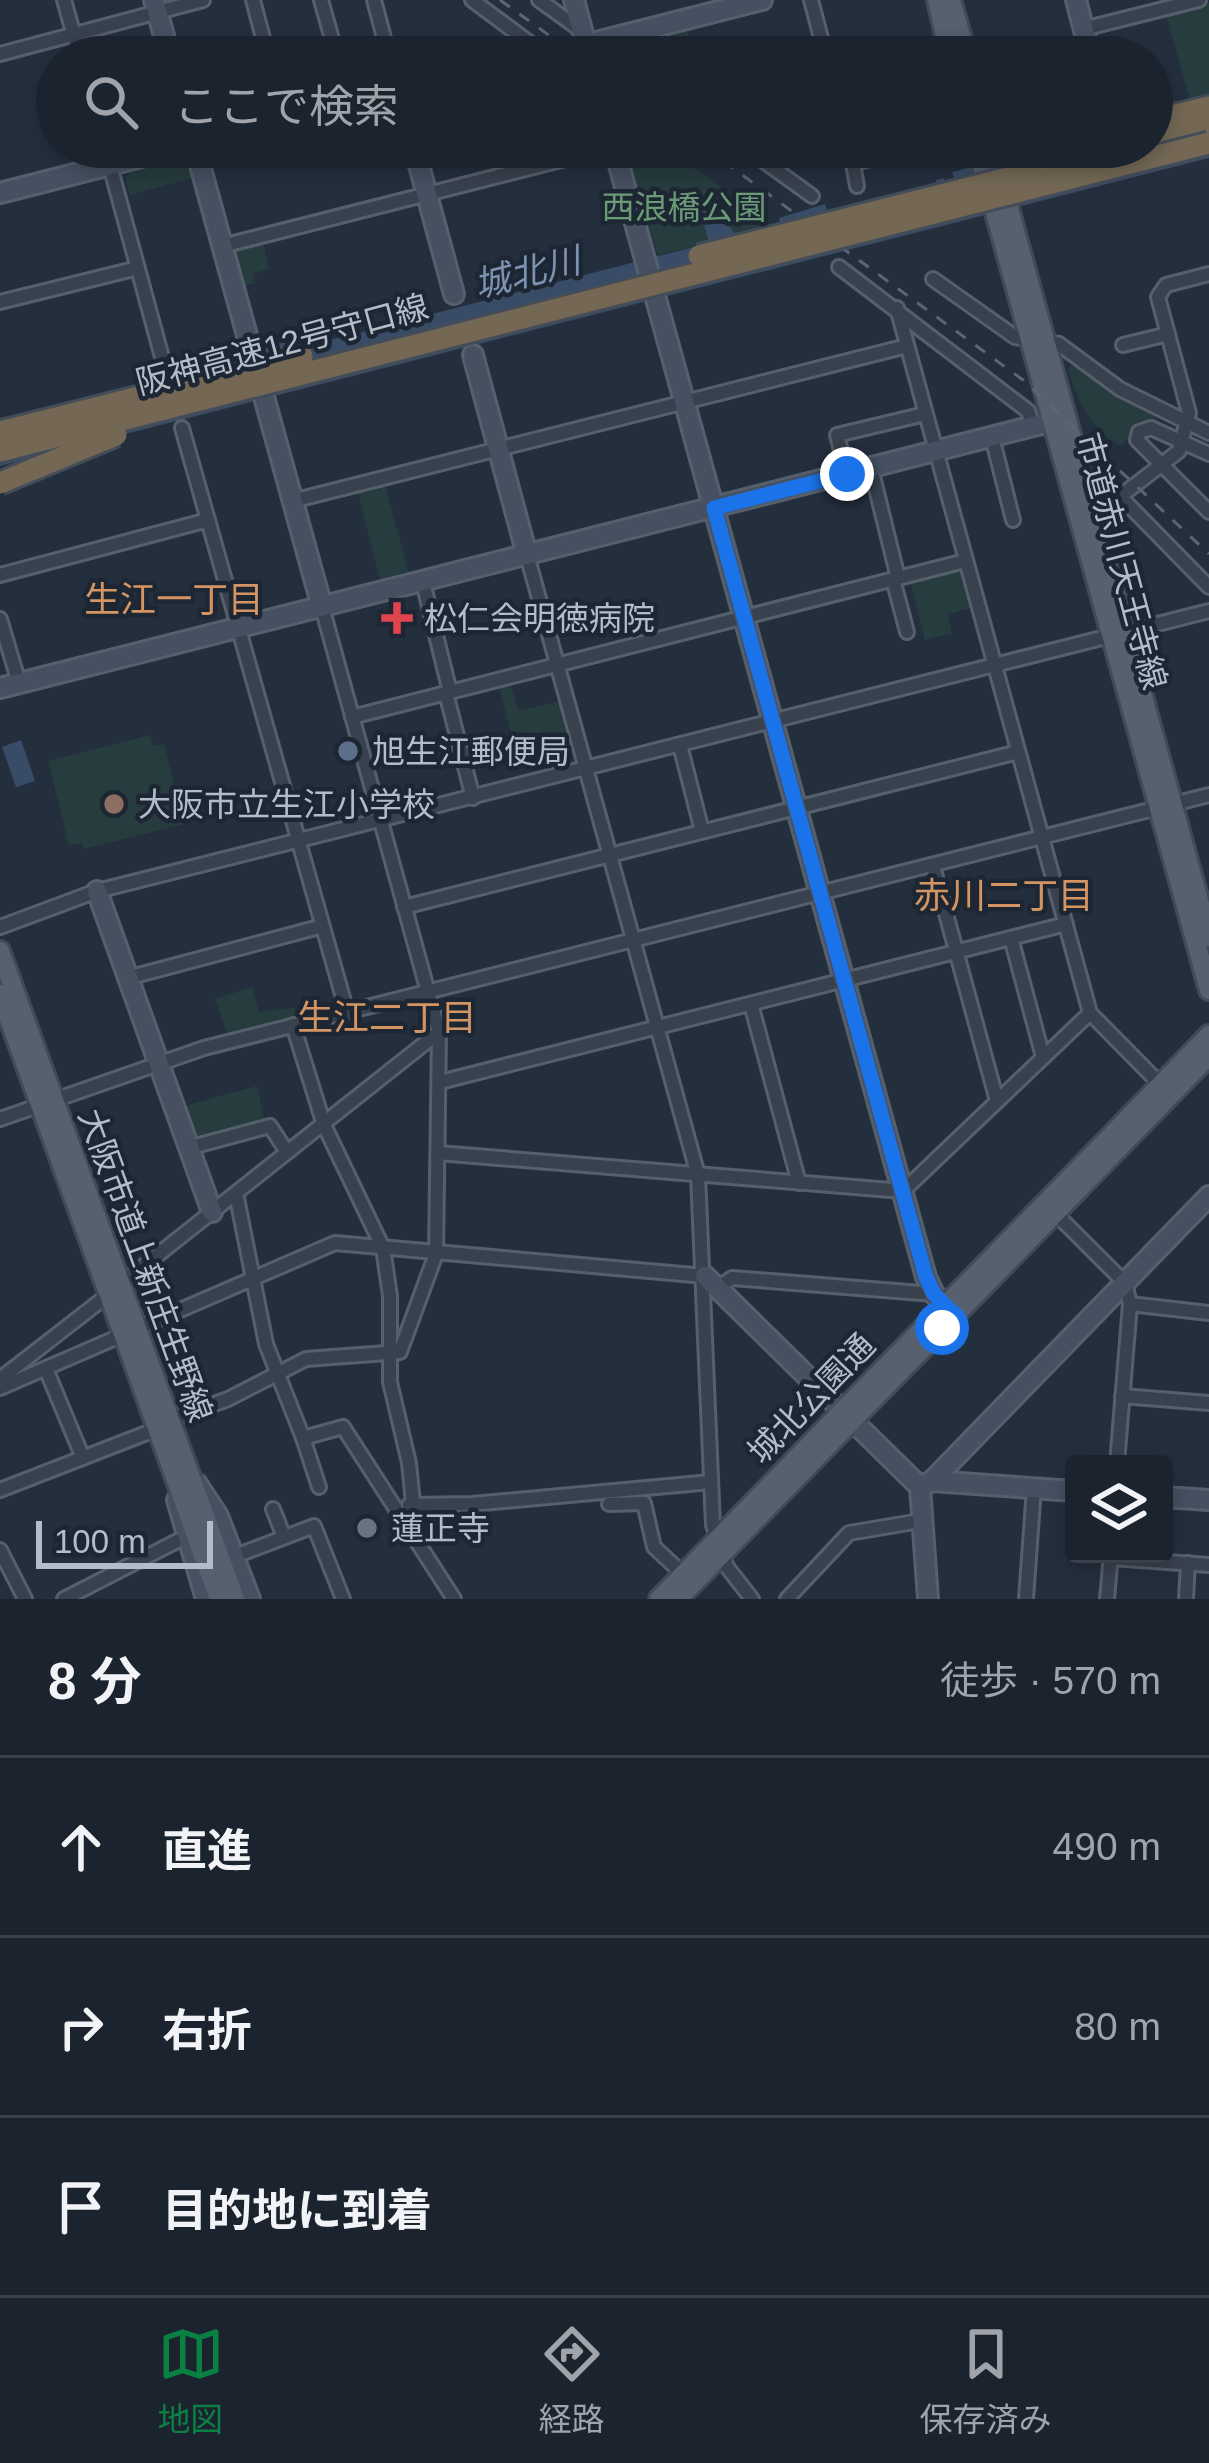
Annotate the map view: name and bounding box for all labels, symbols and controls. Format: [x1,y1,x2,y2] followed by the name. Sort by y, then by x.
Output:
[36,36,1173,168] search box
[78,69,144,135] icon: search
[174,81,399,132] text: ここで検索
[602,189,767,226] park label: 西浪橋公園
[470,239,588,305] water label: 城北川
[132,288,432,401] street label: 阪神高速12号守口線
[1069,429,1174,693] street label: 市道赤川天王寺線
[820,447,874,501] route end
[84,579,264,620] district label: 生江一丁目
[424,600,655,637] place label: 松仁会明徳病院
[381,602,413,634] marker: 松仁会明徳病院
[372,733,570,770] place label: 旭生江郵便局
[335,738,361,764] marker: 旭生江郵便局
[138,786,435,823] place label: 大阪市立生江小学校
[101,791,127,817] marker: 大阪市立生江小学校
[914,875,1094,916] district label: 赤川二丁目
[297,997,477,1038] district label: 生江二丁目
[72,1104,219,1427] street label: 大阪市道上新庄生野線
[915,1301,969,1355] route start
[741,1326,882,1471] street label: 城北公園通
[1065,1455,1173,1563] map controls
[1065,1455,1173,1563] button: layers
[391,1510,490,1547] place label: 蓮正寺
[36,1515,213,1568] scale bar
[354,1515,380,1541] marker: 蓮正寺
[54,1523,146,1560] text: 100 m
[48,1653,142,1710] text: 8 分
[940,1659,1161,1702] text: 徒歩 · 570 m
[48,1814,114,1880] icon: ahead
[162,1825,252,1876] text: 直進
[1053,1825,1161,1868] text: 490 m
[48,1994,114,2060] icon: right
[162,2005,252,2056] text: 右折
[1074,2005,1161,2048] text: 80 m
[48,2174,114,2240] icon: arrive
[162,2185,432,2236] text: 目的地に到着
[158,2321,224,2441] tab: 地図
[539,2321,605,2441] tab: 経路
[920,2321,1052,2441] tab: 保存済み

